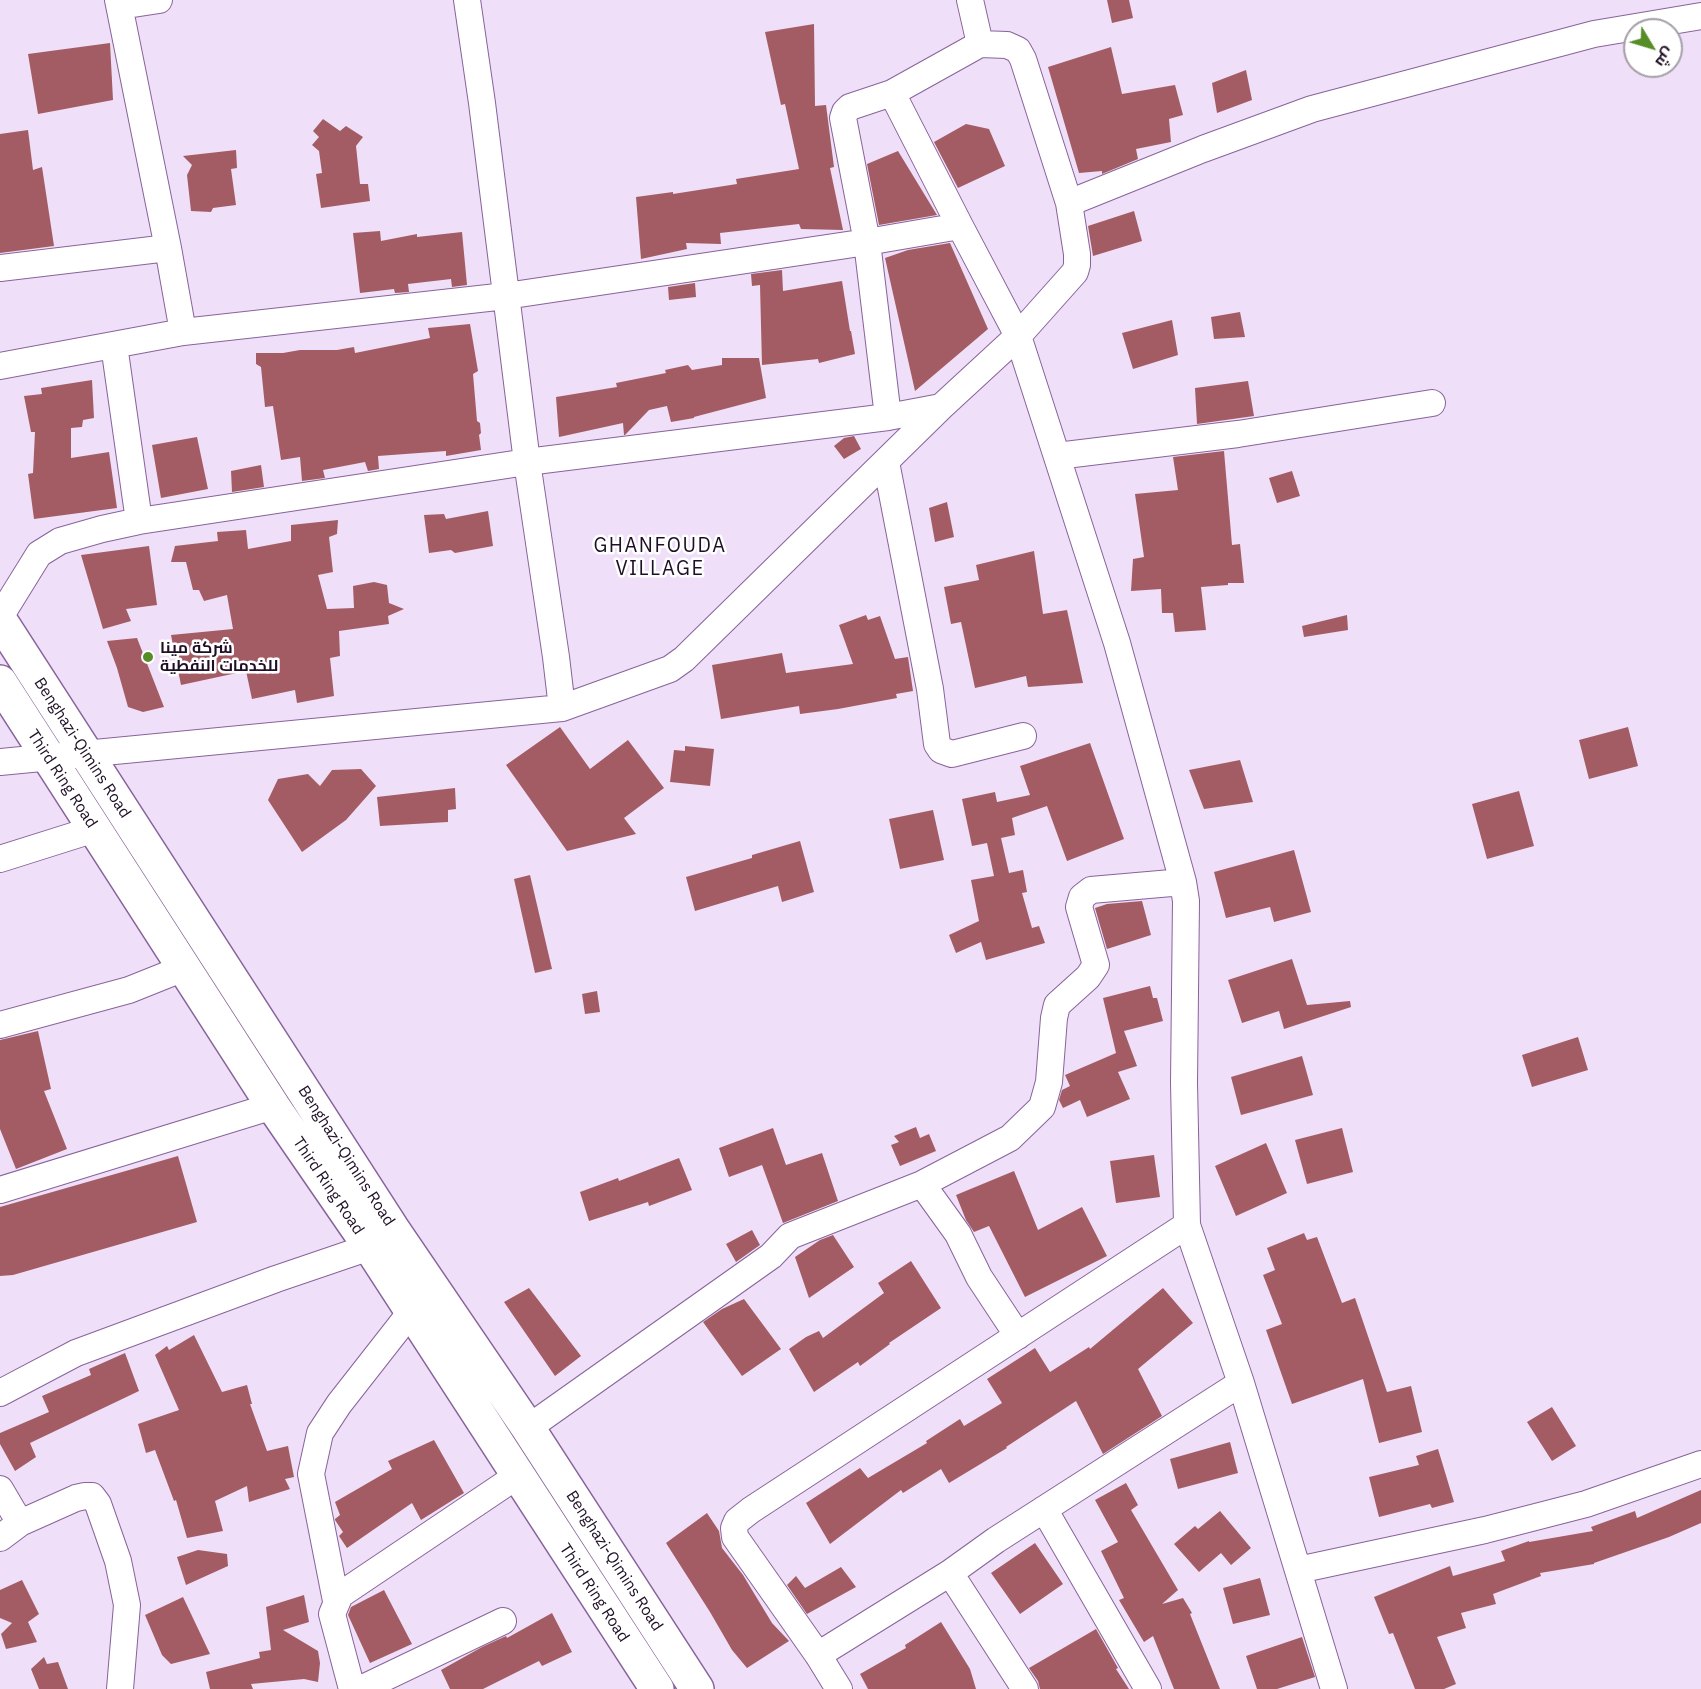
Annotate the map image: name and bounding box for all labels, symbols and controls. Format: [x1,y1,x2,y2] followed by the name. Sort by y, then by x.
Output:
[1623,18,1683,78] north arrow
[1651,44,1680,72] text: ش
[593,534,727,581] district label: GHANFOUDA VILLAGE
[160,638,278,676] place label: شركة مينا للخدمات النفطية
[141,650,155,664] marker: شركة مينا للخدمات النفطية
[30,674,134,822] street label: Benghazi-Qimins Road
[23,726,101,832] street label: Third Ring Road
[294,1082,398,1230] street label: Benghazi-Qimins Road
[288,1134,368,1238] street label: Third Ring Road
[562,1487,666,1635] street label: Benghazi-Qimins Road
[555,1540,633,1646] street label: Third Ring Road

